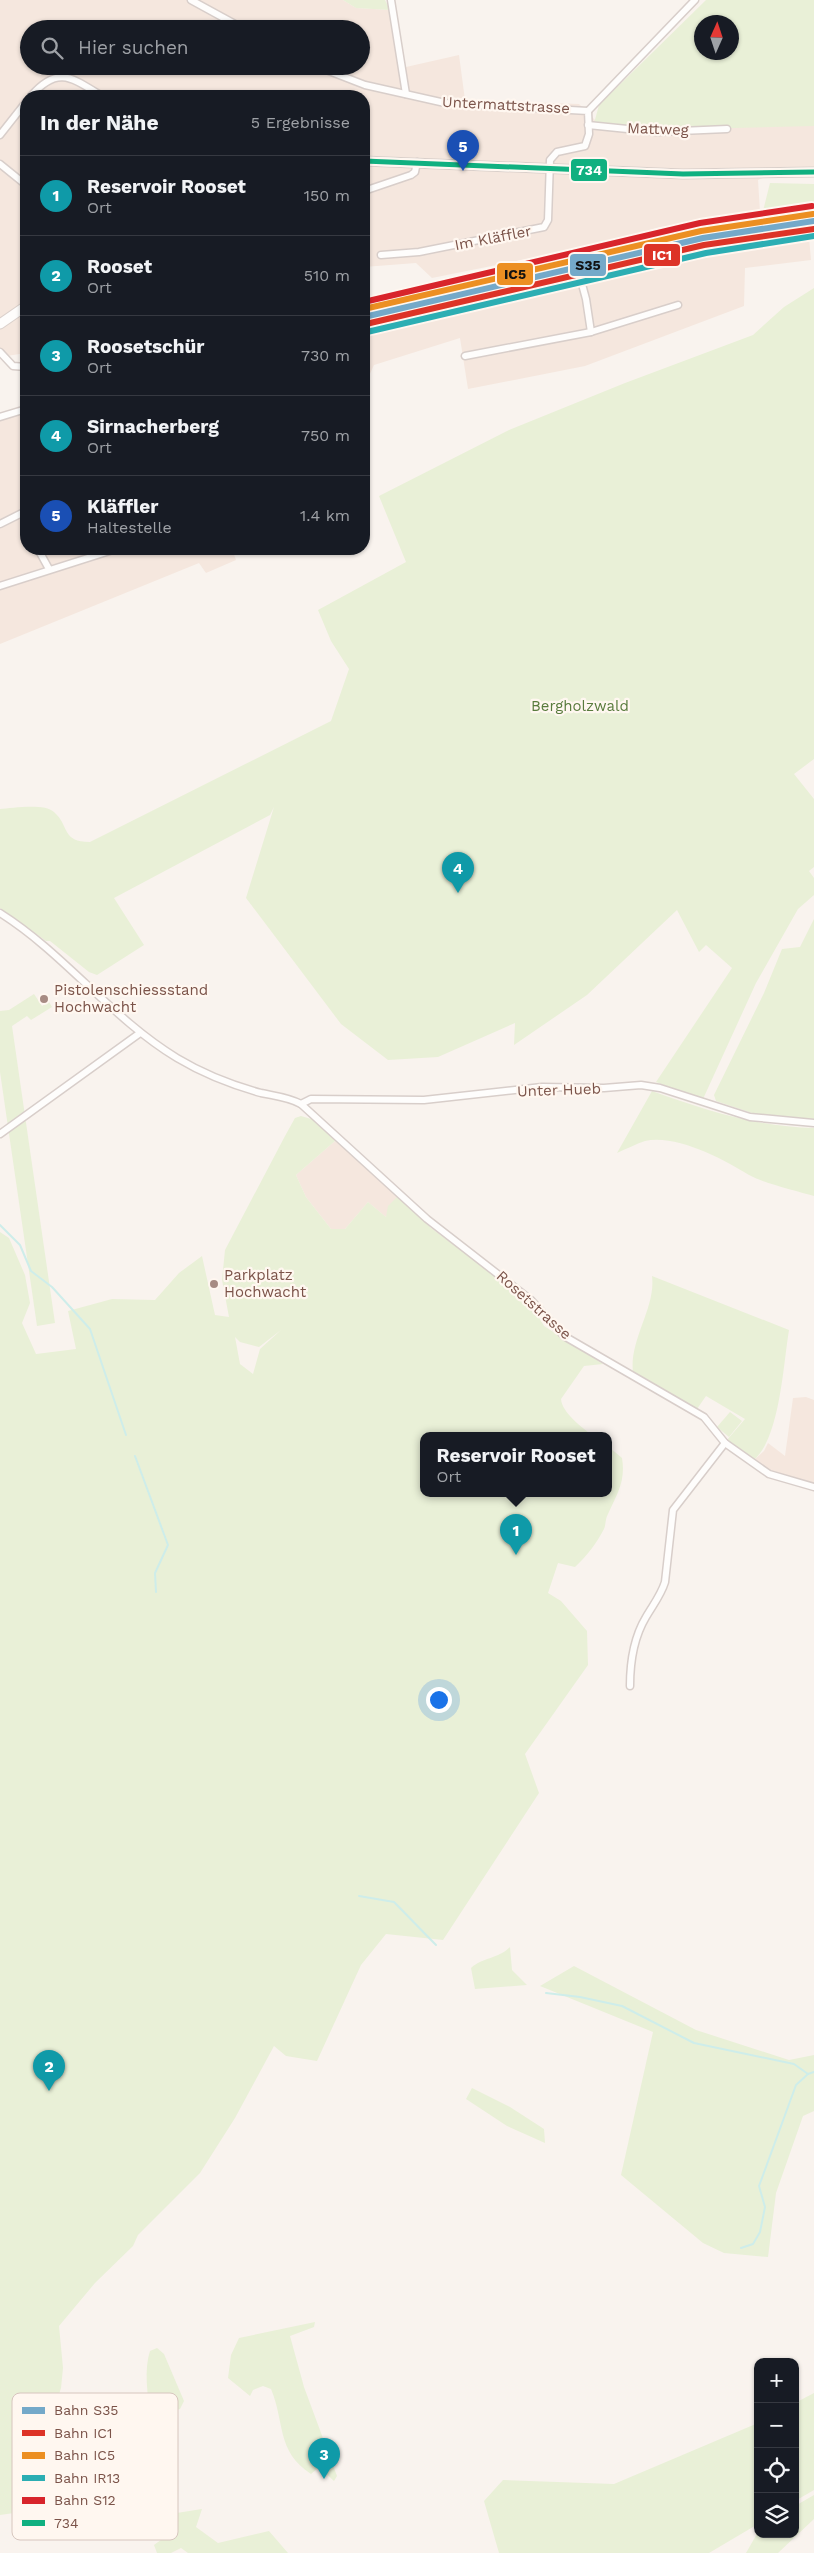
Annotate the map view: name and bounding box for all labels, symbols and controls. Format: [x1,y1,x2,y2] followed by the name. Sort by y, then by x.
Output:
[694,15,739,60] north arrow
[20,20,370,75] search box
[38,34,66,62] icon: search
[78,36,189,59] text: Hier suchen
[442,93,570,117] street label: Untermattstrasse
[40,110,159,135] text: In der Nähe
[251,113,350,132] text: 5 Ergebnisse
[627,119,689,139] street label: Mattweg
[447,130,479,171] pin: 5
[570,158,608,182] line badge: 734
[576,162,602,178] text: 734
[87,175,246,198] text: Reservoir Rooset
[53,186,59,205] text: 1
[304,186,350,205] text: 150 m
[87,198,112,217] text: Ort
[453,222,533,254] street label: Im Kläffler
[643,243,681,267] line badge: IC1
[652,247,672,263] text: IC1
[569,253,607,277] line badge: S35
[87,255,152,278] text: Rooset
[575,257,601,273] text: S35
[496,262,534,286] line badge: IC5
[51,266,61,285] text: 2
[304,266,350,285] text: 510 m
[504,266,526,282] text: IC5
[87,278,112,297] text: Ort
[87,335,205,358] text: Roosetschür
[51,346,61,365] text: 3
[301,346,350,365] text: 730 m
[87,358,112,377] text: Ort
[87,415,219,438] text: Sirnacherberg
[51,426,61,445] text: 4
[301,426,350,445] text: 750 m
[87,438,112,457] text: Ort
[87,495,158,518] text: Kläffler
[51,506,61,525] text: 5
[300,506,350,525] text: 1.4 km
[87,518,172,537] text: Haltestelle
[531,697,629,715] park label: Bergholzwald
[442,852,474,893] pin: 4
[54,981,208,1016] place label: Pistolenschiessstand Hochwacht
[38,993,50,1005] marker: Pistolenschiessstand Hochwacht
[517,1080,601,1100] street label: Unter Hueb
[224,1266,307,1301] place label: Parkplatz Hochwacht
[493,1267,575,1343] street label: Rosetstrasse
[208,1278,220,1290] marker: Parkplatz Hochwacht
[420,1432,612,1497] popup
[437,1444,595,1467] text: Reservoir Rooset
[437,1467,461,1486] text: Ort
[500,1514,532,1555] pin: 1
[426,1687,452,1713] your location
[33,2050,65,2091] pin: 2
[754,2358,799,2538] map controls
[754,2358,799,2403] button: +
[12,2393,178,2540] legend
[54,2402,118,2418] text: Bahn S35
[754,2403,799,2448] button: −
[54,2425,112,2441] text: Bahn IC1
[308,2438,340,2479] pin: 3
[54,2447,115,2463] text: Bahn IC5
[754,2448,799,2493] button: locate
[54,2470,120,2486] text: Bahn IR13
[54,2492,116,2508] text: Bahn S12
[754,2493,799,2538] button: layers
[54,2515,79,2531] text: 734

